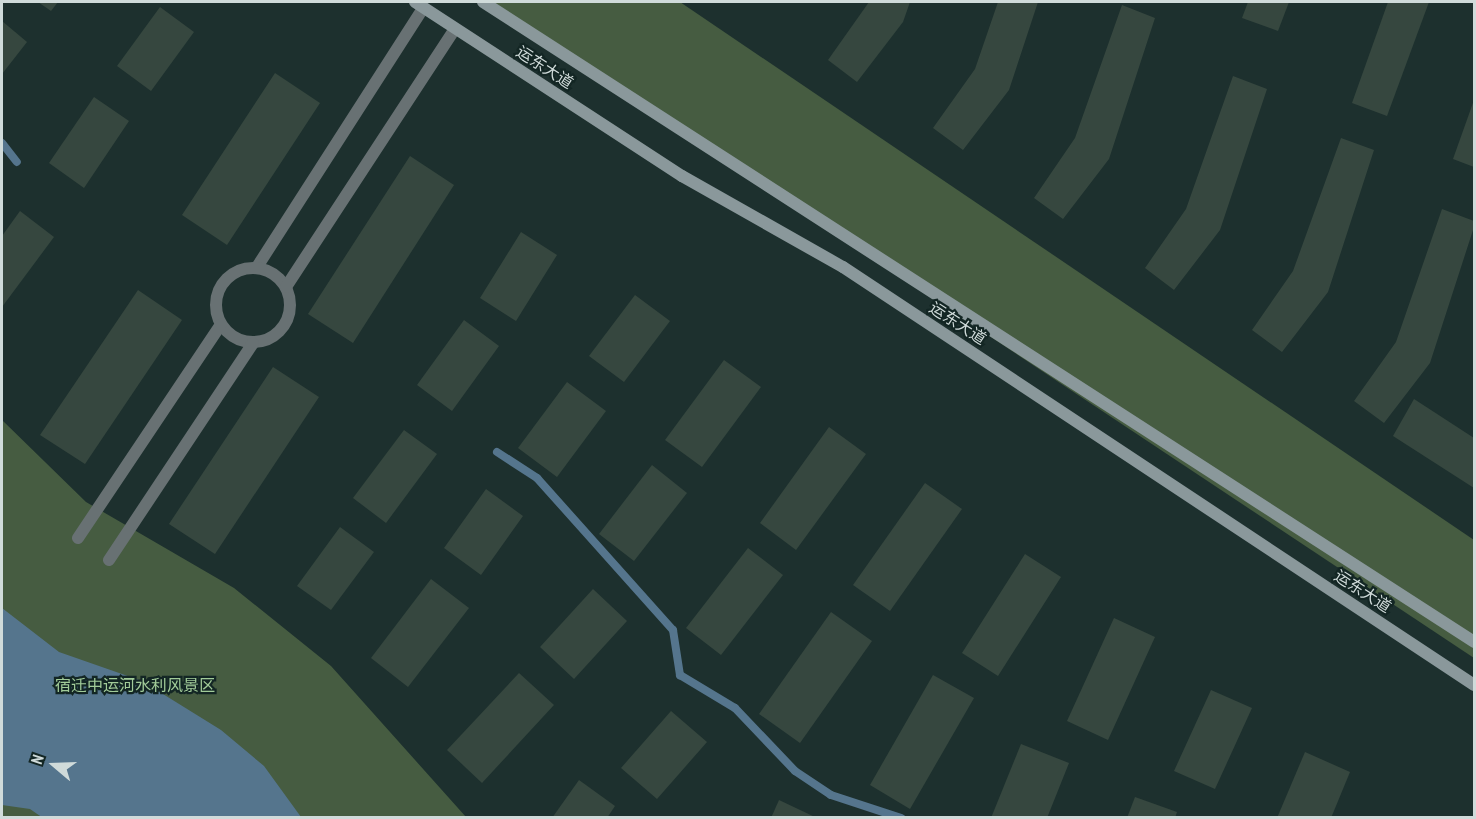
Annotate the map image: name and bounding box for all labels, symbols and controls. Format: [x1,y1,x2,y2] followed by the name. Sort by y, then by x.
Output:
[513,42,577,92] street label: 运东大道
[926,298,990,348] street label: 运东大道
[1331,566,1395,616] street label: 运东大道
[55,675,215,695] park label: 宿迁中运河水利风景区
[24,735,84,795] north arrow
[26,752,48,766] text: N

